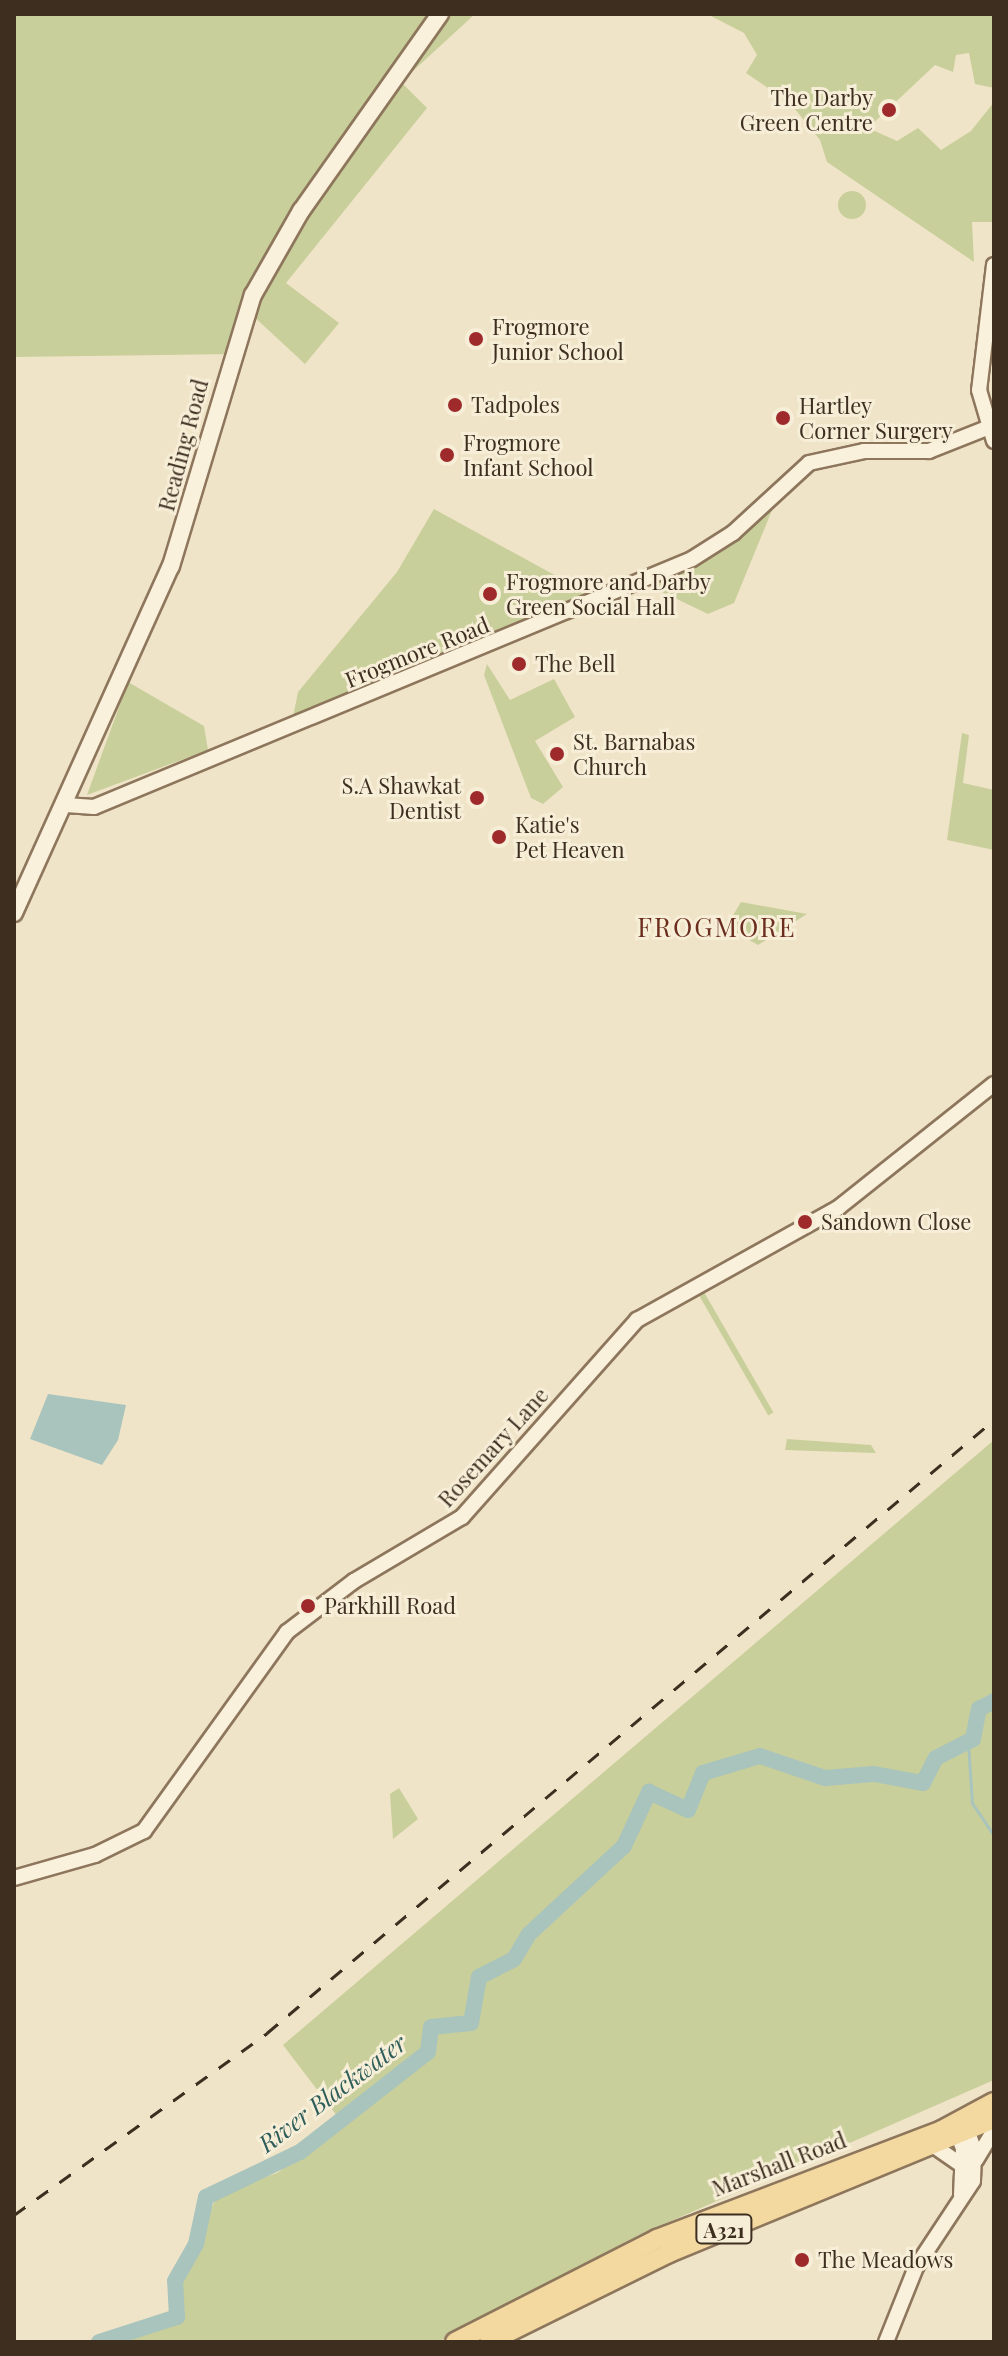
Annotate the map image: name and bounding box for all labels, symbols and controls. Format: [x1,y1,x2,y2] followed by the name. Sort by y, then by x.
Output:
[740,84,873,136] place label: The Darby Green Centre
[880,101,898,119] marker: The Darby Green Centre
[492,313,624,364] place label: Frogmore Junior School
[467,330,485,348] marker: Frogmore Junior School
[153,376,213,514] street label: Reading Road
[471,392,560,418] place label: Tadpoles
[799,392,953,444] place label: Hartley Corner Surgery
[446,396,464,414] marker: Tadpoles
[774,409,792,427] marker: Hartley Corner Surgery
[463,429,594,480] place label: Frogmore Infant School
[438,446,456,464] marker: Frogmore Infant School
[506,568,711,620] place label: Frogmore and Darby Green Social Hall
[481,585,499,603] marker: Frogmore and Darby Green Social Hall
[341,611,493,693] street label: Frogmore Road
[535,651,615,677] place label: The Bell
[510,655,528,673] marker: The Bell
[573,728,695,780] place label: St. Barnabas Church
[548,745,566,763] marker: St. Barnabas Church
[342,772,461,824] place label: S.A Shawkat Dentist
[468,789,486,807] marker: S.A Shawkat Dentist
[515,811,625,862] place label: Katie's Pet Heaven
[490,828,508,846] marker: Katie's Pet Heaven
[637,911,797,943] district label: FROGMORE
[821,1209,971,1235] place label: Sandown Close
[796,1213,814,1231] marker: Sandown Close
[432,1382,554,1512] street label: Rosemary Lane
[324,1593,456,1619] place label: Parkhill Road
[299,1597,317,1615] marker: Parkhill Road
[253,2028,411,2158] water label: River Blackwater
[708,2126,850,2202] street label: Marshall Road
[694,2213,754,2245] road number: A321
[818,2247,953,2273] place label: The Meadows
[793,2251,811,2269] marker: The Meadows

